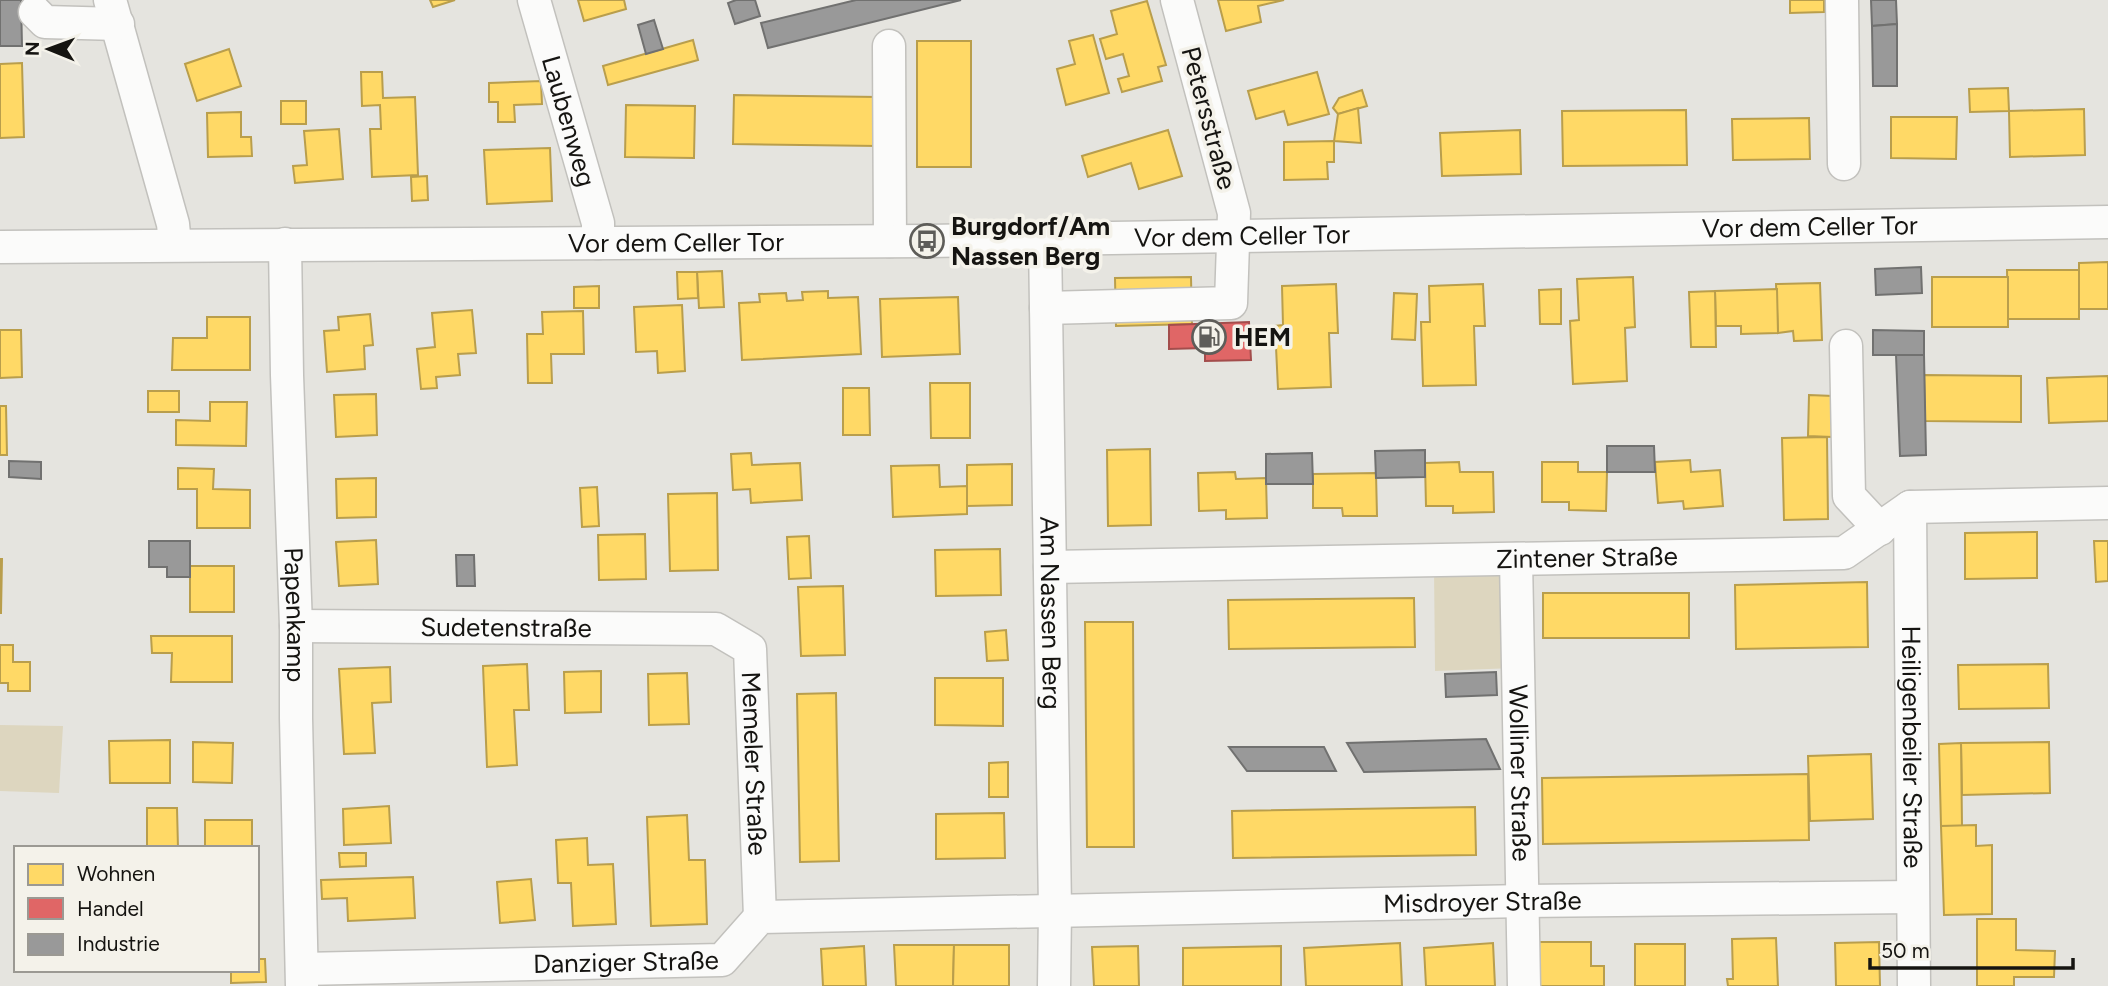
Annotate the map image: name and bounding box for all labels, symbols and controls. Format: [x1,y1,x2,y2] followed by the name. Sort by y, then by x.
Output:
[14,14,84,84] north arrow
[21,41,44,56] text: N
[1175,43,1243,193] street label: Petersstraße
[535,52,603,190] street label: Laubenweg
[1702,209,1918,245] street label: Vor dem Celler Tor
[951,210,1110,272] place label: Burgdorf/Am Nassen Berg
[1134,218,1350,254] street label: Vor dem Celler Tor
[908,222,946,260] bus stop icon: Burgdorf/Am Nassen Berg
[568,226,784,259] street label: Vor dem Celler Tor
[1190,318,1228,356] fuel station icon: HEM
[1234,321,1291,353] place label: HEM
[1033,516,1068,710] street label: Am Nassen Berg
[1496,540,1678,575] street label: Zintener Straße
[277,547,312,682] street label: Papenkamp
[420,611,592,644] street label: Sudetenstraße
[1895,625,1929,869] street label: Heiligenbeiler Straße
[735,671,774,856] street label: Memeler Straße
[1502,684,1538,862] street label: Wolliner Straße
[14,846,259,972] legend
[77,861,155,886] text: Wohnen
[1383,884,1582,920] street label: Misdroyer Straße
[77,896,144,921] text: Handel
[1870,926,2073,970] scale bar
[77,931,160,956] text: Industrie
[1881,938,1930,963] text: 50 m
[533,944,719,980] street label: Danziger Straße

